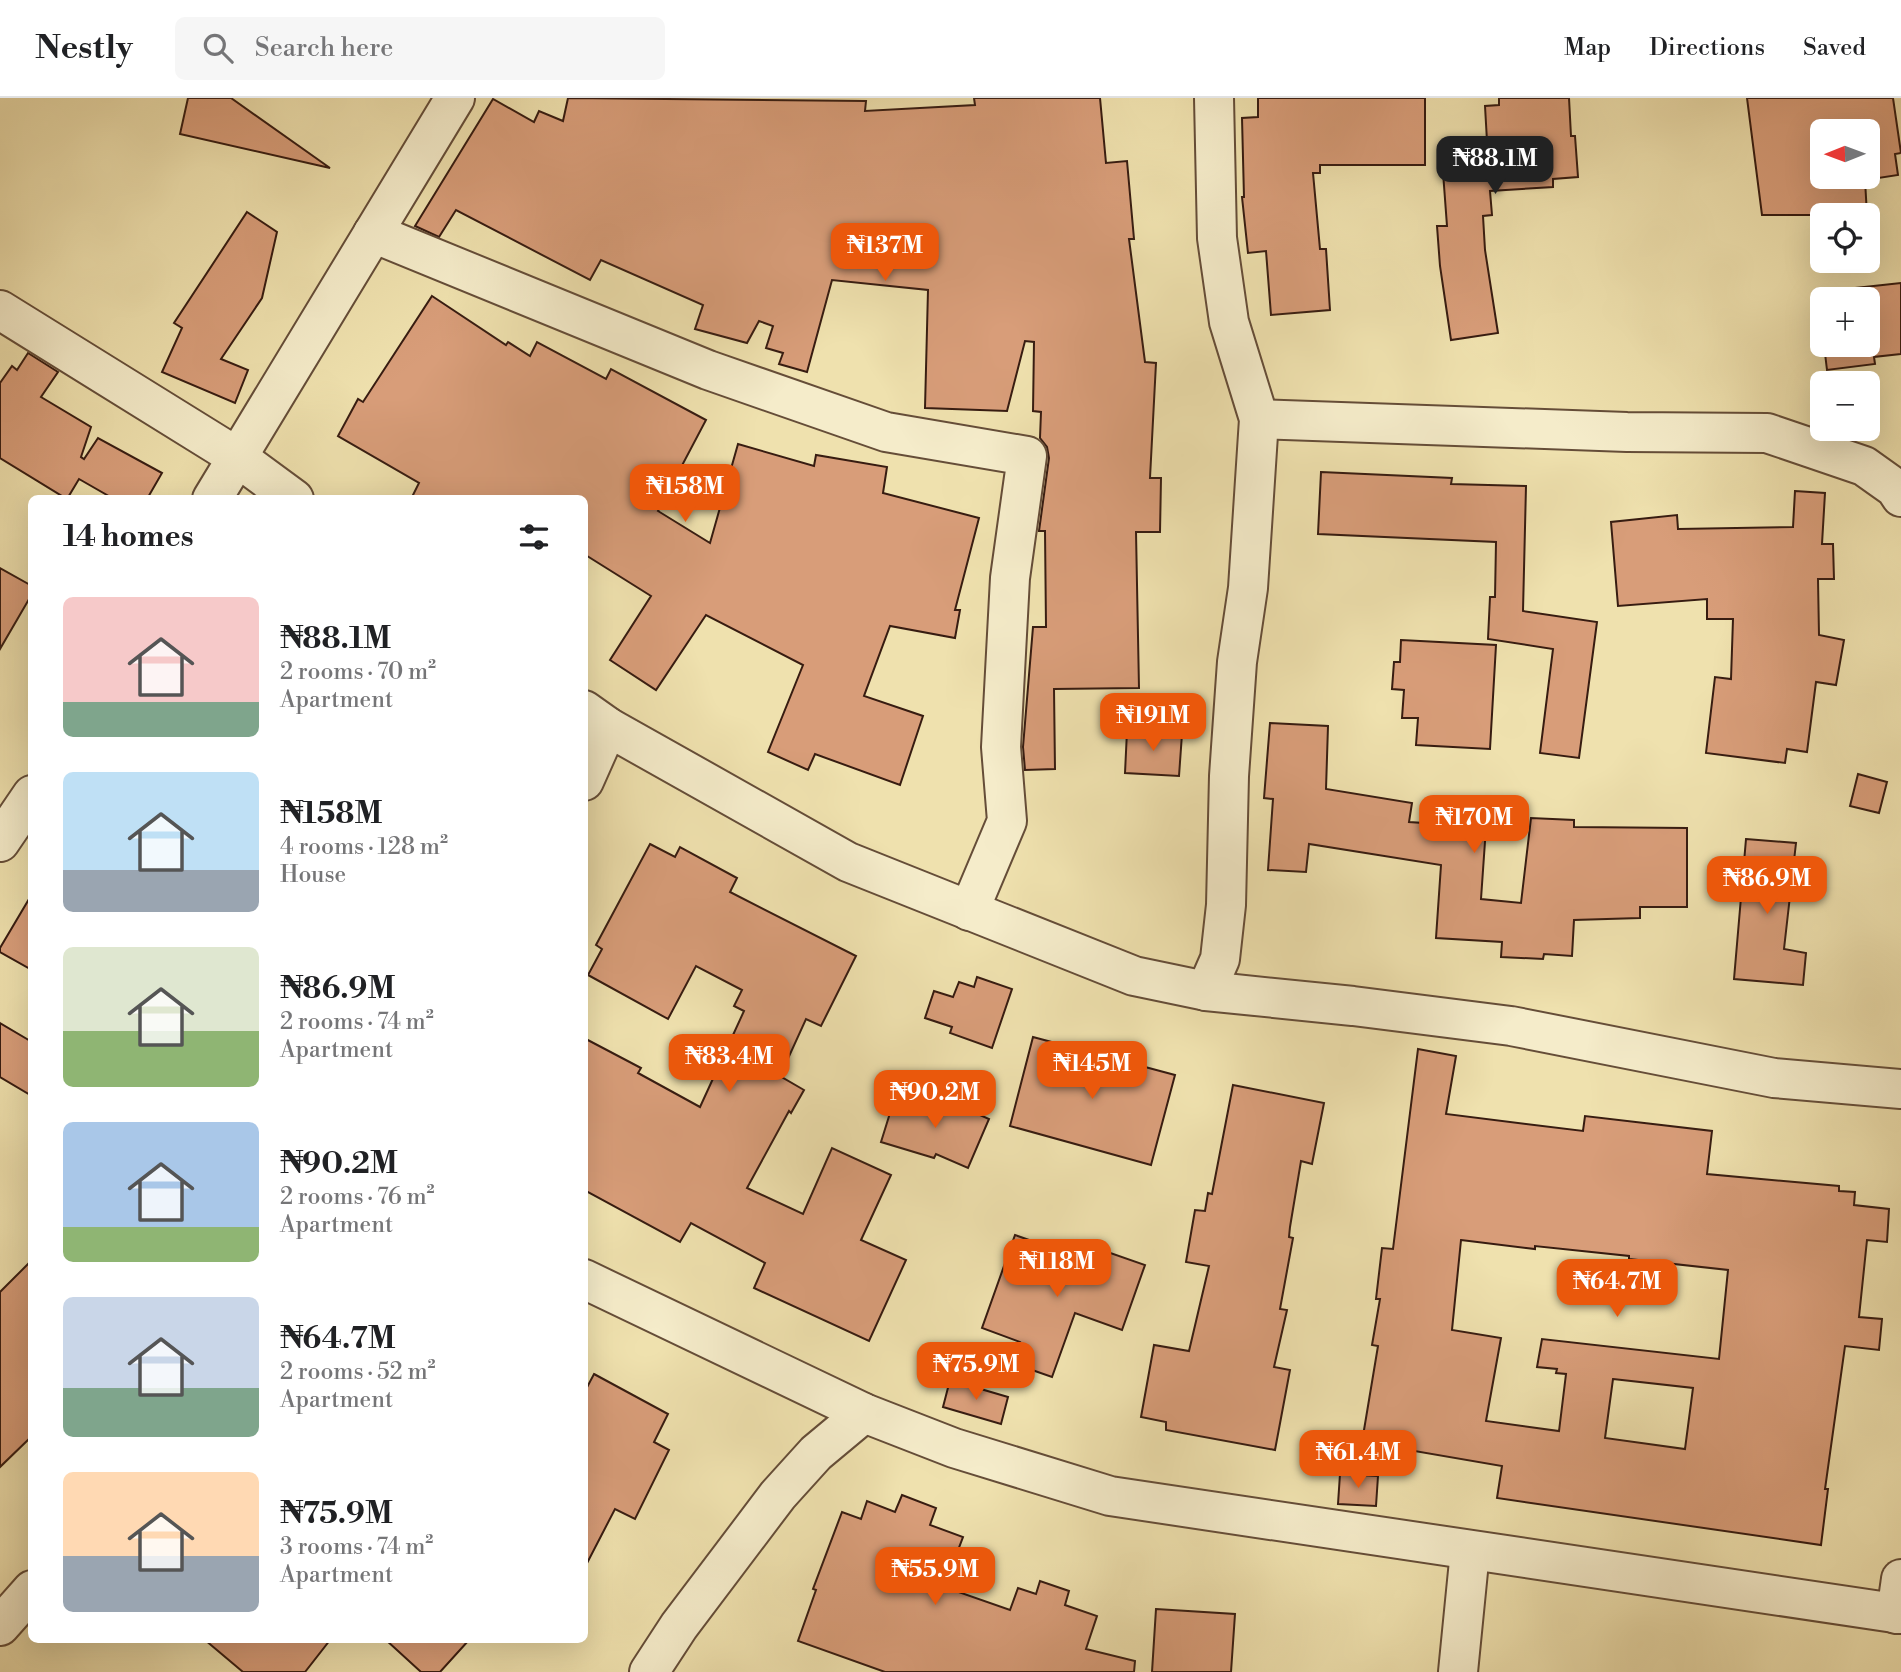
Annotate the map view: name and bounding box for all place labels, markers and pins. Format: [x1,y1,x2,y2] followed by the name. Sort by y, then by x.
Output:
[1438,136,1552,196] pin: ₦88.1M
[836,223,934,283] pin: ₦137M
[636,464,734,524] pin: ₦158M
[1104,694,1202,753] pin: ₦191M
[1425,796,1523,855] pin: ₦170M
[1710,856,1824,916] pin: ₦86.9M
[672,1034,786,1094] pin: ₦83.4M
[1043,1042,1141,1101] pin: ₦145M
[878,1070,992,1130] pin: ₦90.2M
[1008,1240,1106,1299] pin: ₦118M
[1560,1260,1674,1319] pin: ₦64.7M
[919,1342,1033,1402] pin: ₦75.9M
[1301,1430,1415,1490] pin: ₦61.4M
[878,1548,992,1607] pin: ₦55.9M

